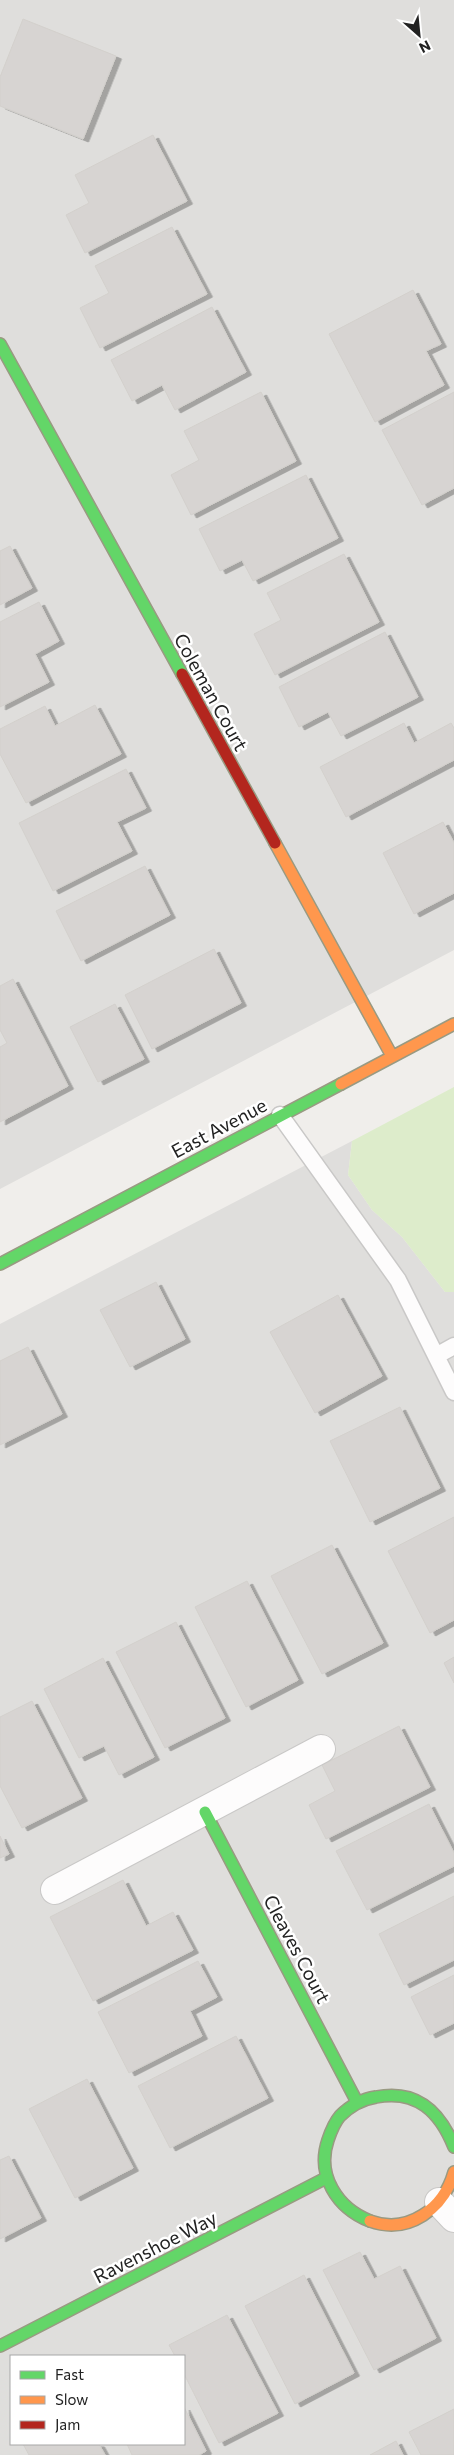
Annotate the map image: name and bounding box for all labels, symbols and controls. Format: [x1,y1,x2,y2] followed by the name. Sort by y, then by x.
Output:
[394,10,444,60] north arrow
[417,37,434,57] text: N
[170,629,253,755] street label: Coleman Court
[167,1093,270,1162] street label: East Avenue
[259,1891,336,2007] street label: Cleaves Court
[89,2206,220,2287] street label: Ravenshoe Way
[10,2355,185,2445] legend
[55,2365,84,2383] text: Fast
[55,2390,88,2408] text: Slow
[55,2415,80,2433] text: Jam

